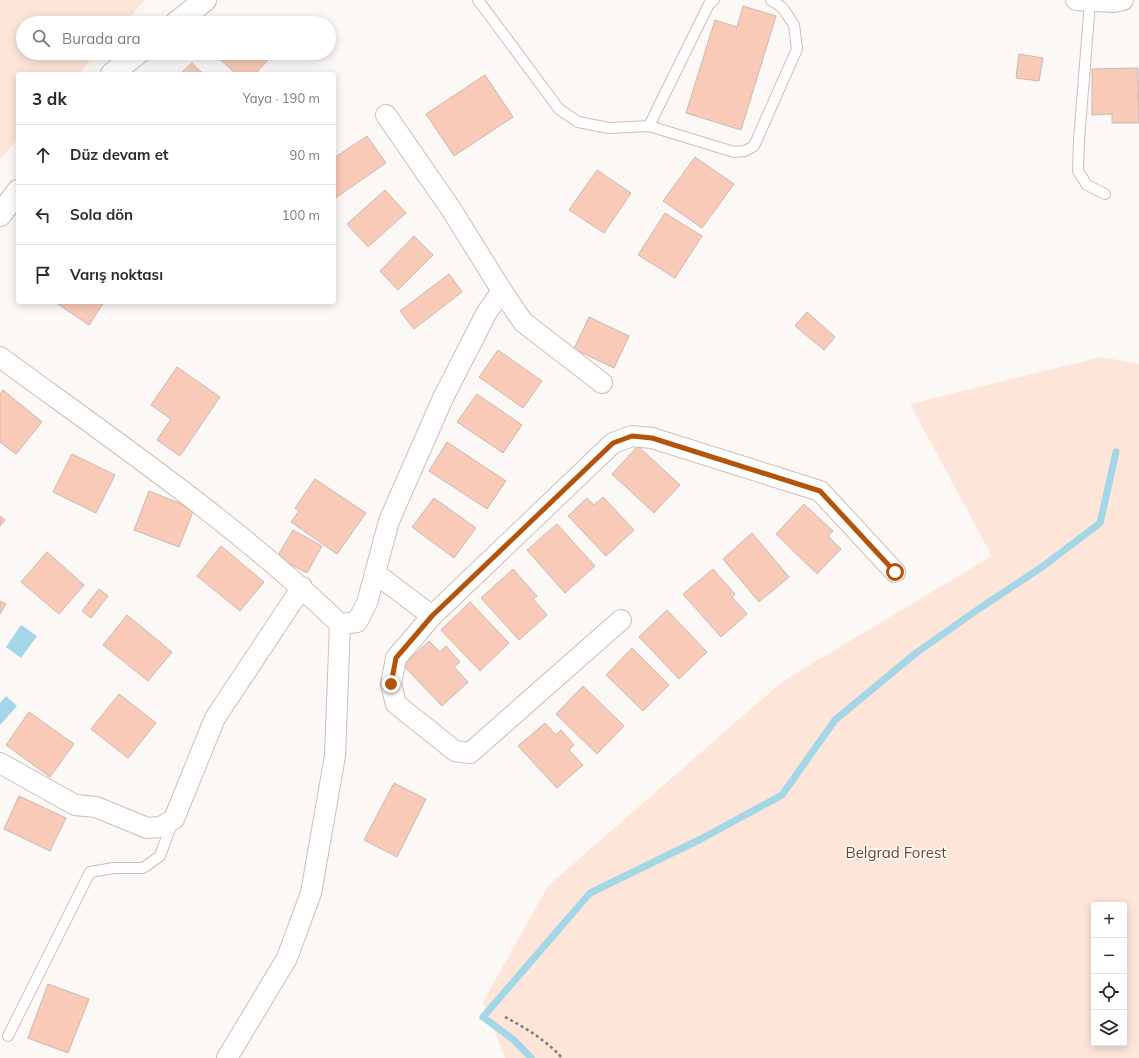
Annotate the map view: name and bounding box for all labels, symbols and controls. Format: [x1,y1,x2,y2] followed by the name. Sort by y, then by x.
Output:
[16,16,336,60] search box
[30,27,52,49] icon: search
[62,29,141,48] text: Burada ara
[32,88,67,109] text: 3 dk
[243,90,320,106] text: Yaya · 190 m
[32,144,54,166] icon: ahead
[70,145,169,164] text: Düz devam et
[290,147,320,163] text: 90 m
[32,204,54,226] icon: left
[70,205,133,224] text: Sola dön
[282,207,320,223] text: 100 m
[32,264,54,286] icon: arrive
[70,265,163,284] text: Varış noktası
[886,563,904,581] route start
[382,675,400,693] route end
[845,843,947,862] park label: Belgrad Forest
[1091,902,1127,1046] map controls
[1091,902,1127,938] button: +
[1091,938,1127,974] button: −
[1091,974,1127,1010] button: locate
[1091,1010,1127,1046] button: layers

